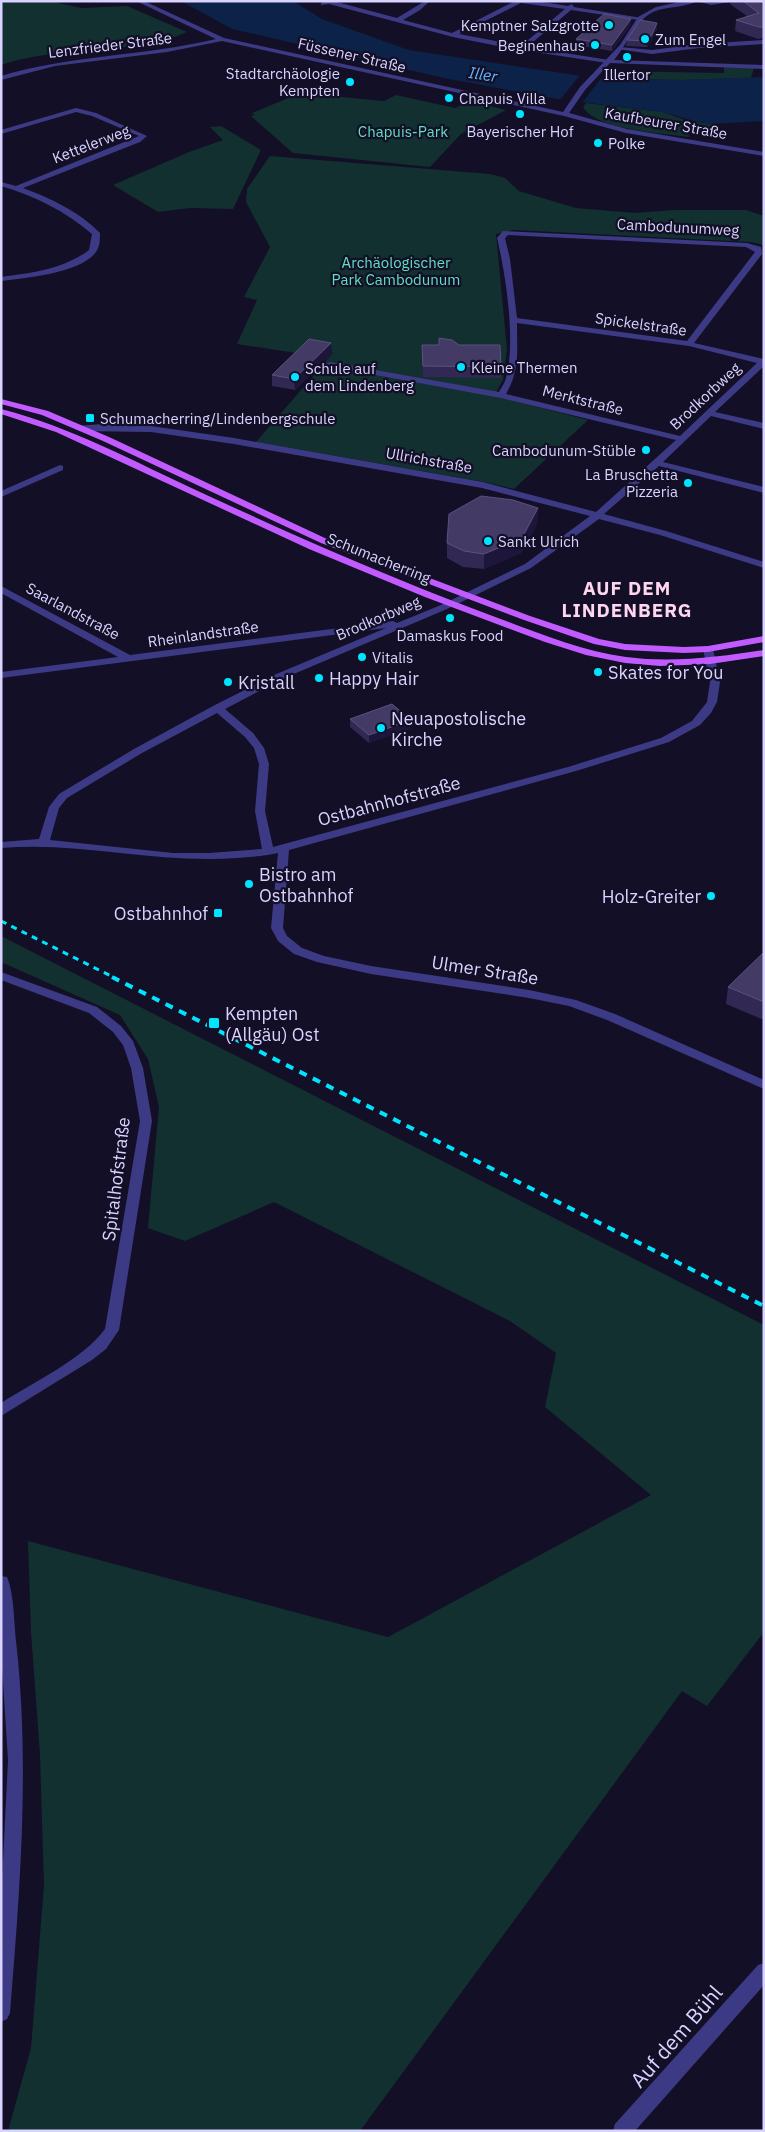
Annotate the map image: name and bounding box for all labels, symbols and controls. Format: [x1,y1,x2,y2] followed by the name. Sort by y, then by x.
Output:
[461,16,599,35] place label: Kemptner Salzgrotte
[603,19,615,31] marker: Kemptner Salzgrotte
[47,28,173,62] street label: Lenzfrieder Straße
[655,30,726,49] place label: Zum Engel
[296,33,408,77] street label: Füssener Straße
[639,33,651,45] marker: Zum Engel
[498,36,585,55] place label: Beginenhaus
[589,39,601,51] marker: Beginenhaus
[621,51,633,63] marker: Illertor
[467,62,500,86] water label: Iller
[226,64,340,100] place label: Stadtarchäologie Kempten
[604,65,651,84] place label: Illertor
[344,76,356,88] marker: Stadtarchäologie Kempten
[459,89,546,108] place label: Chapuis Villa
[443,92,455,104] marker: Chapuis Villa
[603,103,729,143] street label: Kaufbeurer Straße
[514,108,526,120] marker: Bayerischer Hof
[50,121,132,167] street label: Kettelerweg
[358,122,448,141] park label: Chapuis-Park
[466,122,574,141] place label: Bayerischer Hof
[608,134,645,153] place label: Polke
[592,137,604,149] marker: Polke
[616,214,740,240] street label: Cambodunumweg
[332,253,460,289] park label: Archäologischer Park Cambodunum
[594,308,688,340] street label: Spickelstraße
[471,358,578,377] place label: Kleine Thermen
[666,358,744,434] street label: Brodkorbweg
[305,359,414,395] place label: Schule auf dem Lindenberg
[455,361,467,373] marker: Kleine Thermen
[289,371,301,383] marker: Schule auf dem Lindenberg
[541,381,625,419] street label: Merktstraße
[100,409,335,428] place label: Schumacherring/Lindenbergschule
[84,412,96,424] marker: Schumacherring/Lindenbergschule
[492,441,636,460] place label: Cambodunum-Stüble
[384,443,474,477] street label: Ullrichstraße
[640,444,652,456] marker: Cambodunum-Stüble
[585,465,678,501] place label: La Bruschetta Pizzeria
[682,477,694,489] marker: La Bruschetta Pizzeria
[324,529,434,587] street label: Schumacherring
[498,532,579,551] place label: Sankt Ulrich
[482,535,494,547] marker: Sankt Ulrich
[561,576,693,622] district label: AUF DEM LINDENBERG
[23,578,123,644] street label: Saarlandstraße
[333,592,423,644] street label: Brodkorbweg
[444,612,456,624] marker: Damaskus Food
[146,617,260,651] street label: Rheinlandstraße
[396,626,504,645] place label: Damaskus Food
[372,648,413,667] place label: Vitalis
[356,651,368,663] marker: Vitalis
[608,661,723,684] place label: Skates for You
[592,666,604,678] marker: Skates for You
[329,667,419,690] place label: Happy Hair
[238,671,295,694] place label: Kristall
[313,672,325,684] marker: Happy Hair
[222,676,234,688] marker: Kristall
[391,707,526,751] place label: Neuapostolische Kirche
[375,722,387,734] marker: Neuapostolische Kirche
[315,771,463,831] street label: Ostbahnhofstraße
[259,863,353,907] place label: Bistro am Ostbahnhof
[243,878,255,890] marker: Bistro am Ostbahnhof
[602,885,701,908] place label: Holz-Greiter
[705,890,717,902] marker: Holz-Greiter
[114,902,208,925] place label: Ostbahnhof
[212,907,224,919] marker: Ostbahnhof
[430,950,540,990] street label: Ulmer Straße
[225,1002,320,1046] place label: Kempten (Allgäu) Ost
[207,1016,221,1030] marker: Kempten (Allgäu) Ost
[97,1116,135,1242] street label: Spitalhofstraße
[624,1979,729,2093] street label: Auf dem Bühl

